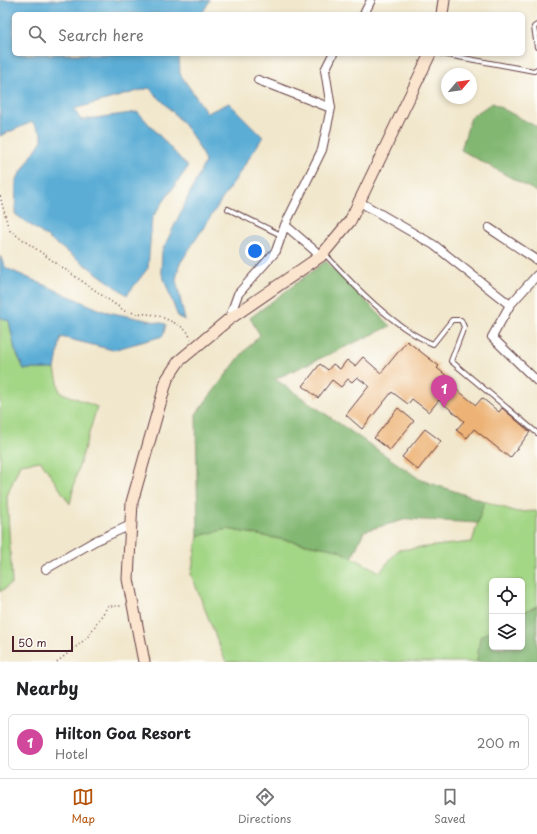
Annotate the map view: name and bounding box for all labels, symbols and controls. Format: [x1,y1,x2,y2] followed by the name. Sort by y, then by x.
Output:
[12,12,525,56] search box
[26,23,48,45] icon: search
[58,23,144,46] text: Search here
[441,68,477,104] north arrow
[245,241,265,261] your location
[431,375,457,408] pin: 1
[489,578,525,650] map controls
[489,578,525,614] button: locate
[489,614,525,650] button: layers
[12,634,73,653] scale bar
[18,634,47,651] text: 50 m
[16,675,78,701] text: Nearby
[55,721,191,744] text: Hilton Goa Resort
[27,733,33,752] text: 1
[477,733,520,752] text: 200 m
[55,744,88,763] text: Hotel
[71,786,95,827] tab: Map
[238,786,291,827] tab: Directions
[434,786,466,827] tab: Saved

